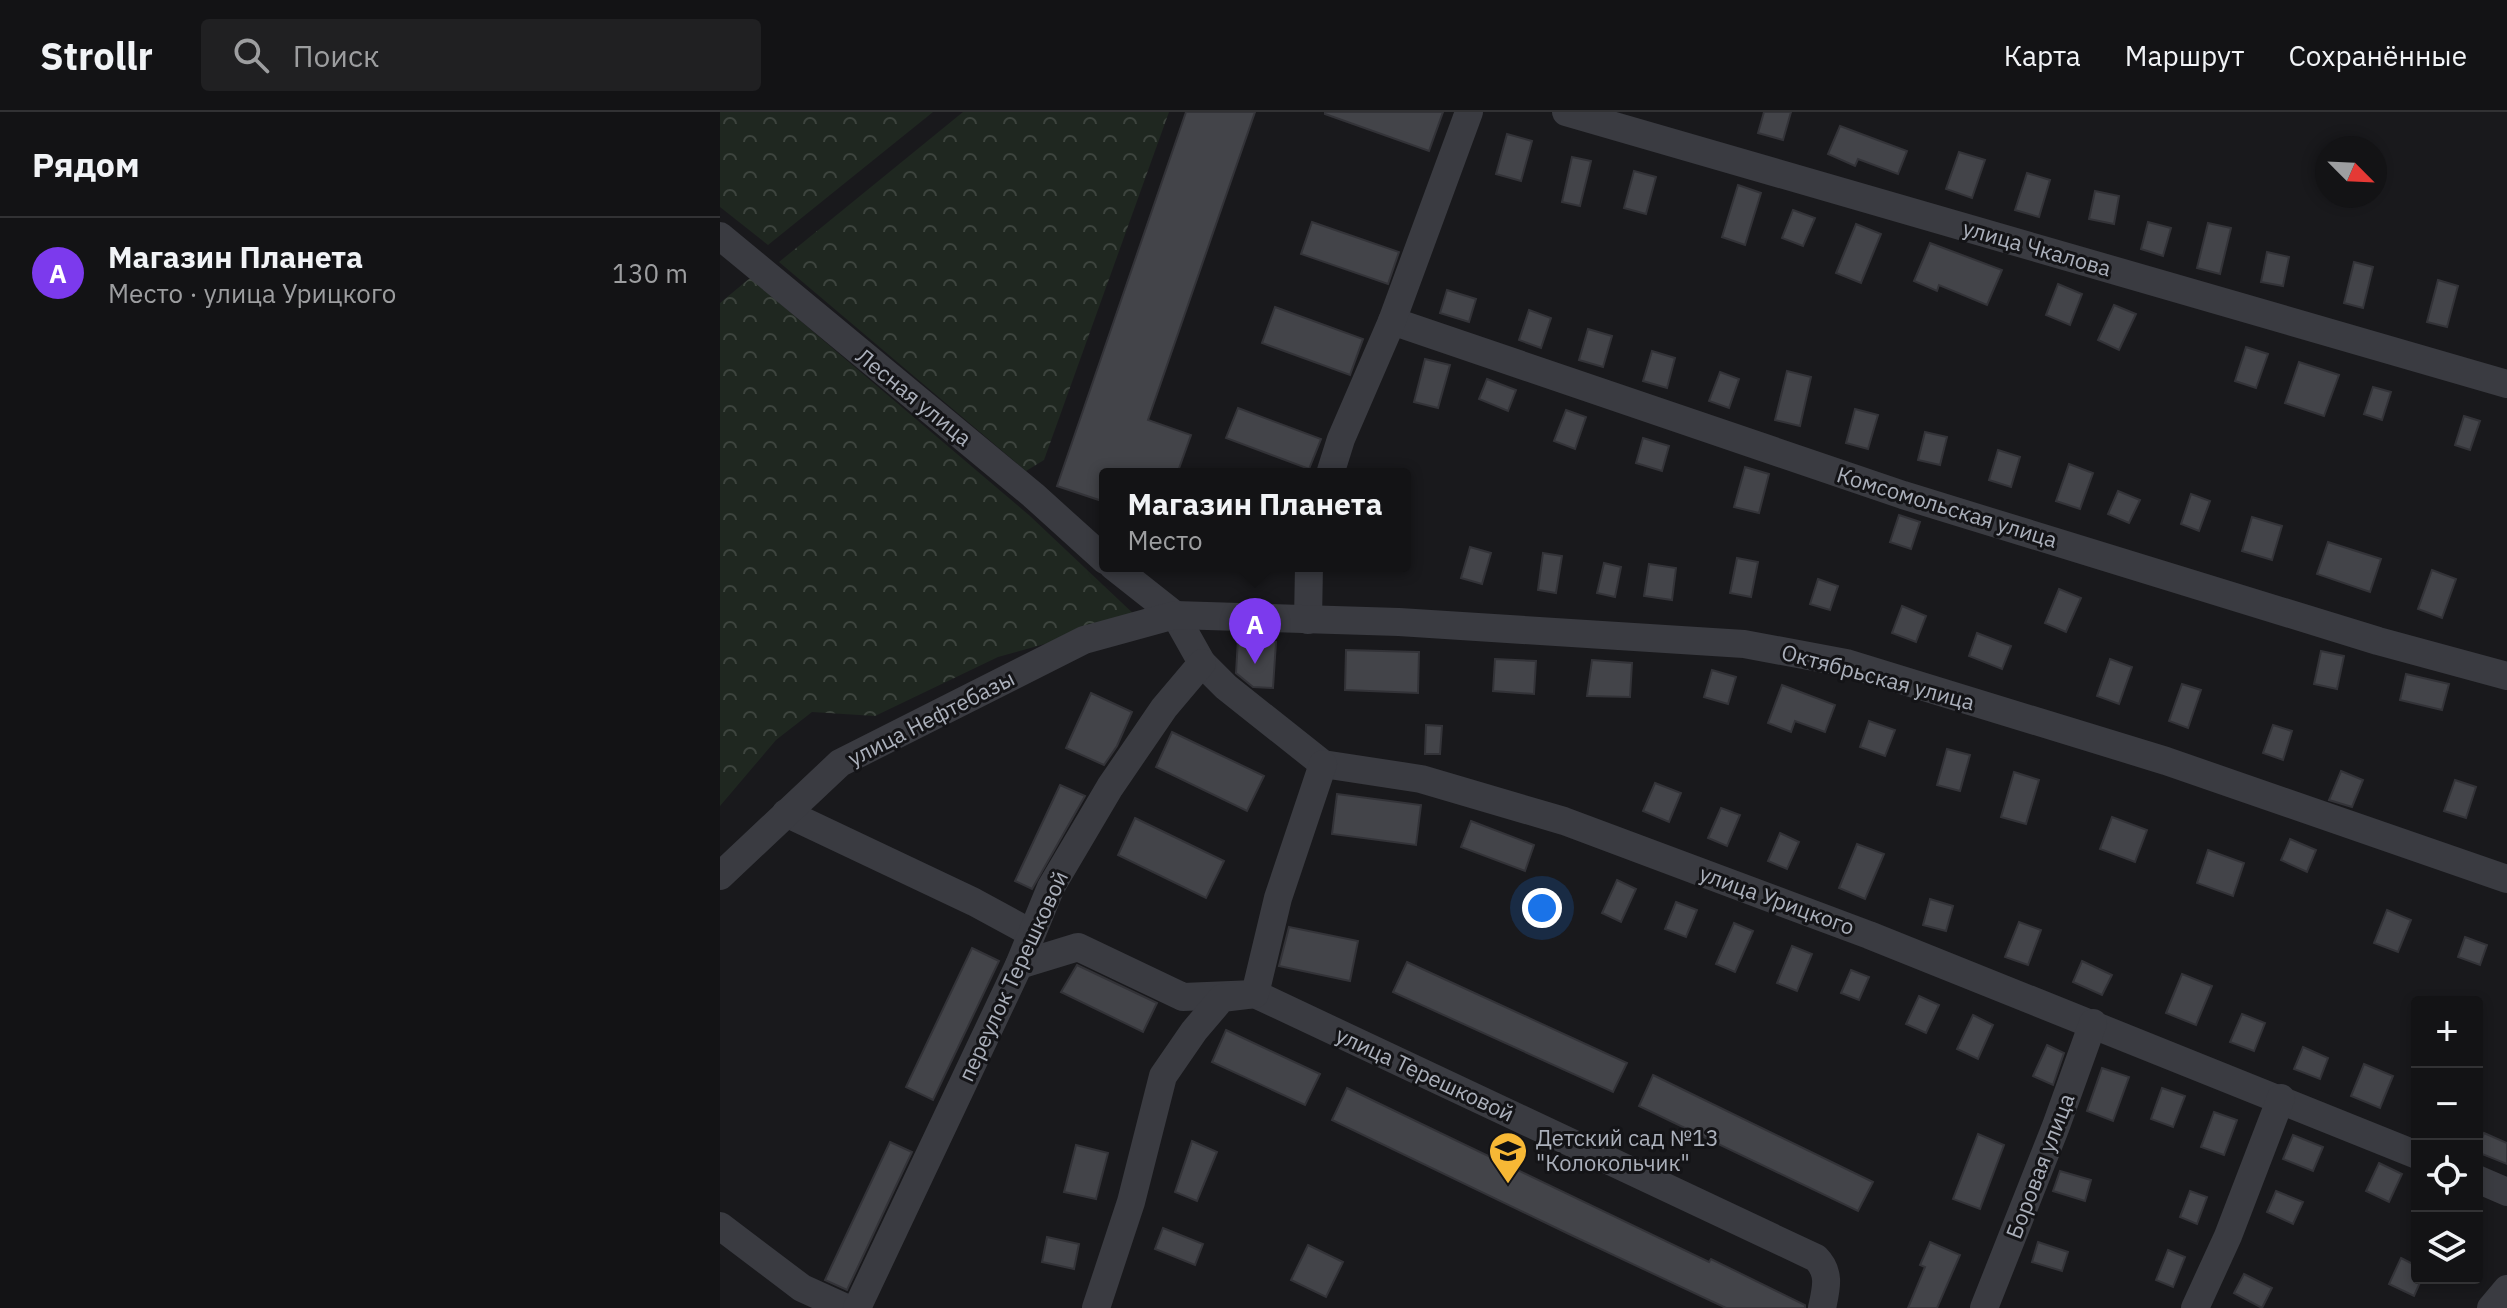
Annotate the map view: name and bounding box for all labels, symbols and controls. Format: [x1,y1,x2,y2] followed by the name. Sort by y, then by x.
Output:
[201,19,761,91] search box
[40,31,153,80] text: Strollr
[229,33,273,77] icon: search
[293,36,380,75] text: Поиск
[2004,37,2081,74] text: Карта
[2125,37,2244,74] text: Маршрут
[2288,37,2467,74] text: Сохранённые
[2315,136,2387,208] north arrow
[32,142,140,186] text: Рядом
[1960,213,2115,283] street label: улица Чкалова
[108,237,363,276] text: Магазин Планета
[49,256,67,290] text: A
[612,256,688,290] text: 130 m
[108,276,396,310] text: Место · улица Урицкого
[850,341,978,452] street label: Лесная улица
[1833,459,2061,554] street label: Комсомольская улица
[1099,468,1411,572] popup
[1127,484,1383,523] text: Магазин Планета
[1127,523,1203,557] text: Место
[1229,598,1281,664] pin: A
[1778,637,1978,716] street label: Октябрьская улица
[842,663,1019,772] street label: улица Нефтебазы
[1696,858,1859,941] street label: улица Урицкого
[951,866,1074,1086] street label: переулок Терешковой
[1522,888,1562,928] your location
[2411,996,2483,1284] map controls
[2411,996,2483,1068] button: +
[1331,1020,1519,1128] street label: улица Терешковой
[2411,1068,2483,1140] button: −
[1999,1089,2081,1243] street label: Боровая улица
[1536,1123,1719,1177] place label: Детский сад №13 "Колокольчик"
[1487,1130,1529,1185] school or university icon: Детский сад №13 "Колокольчик"
[2411,1140,2483,1212] button: locate
[2411,1212,2483,1284] button: layers

